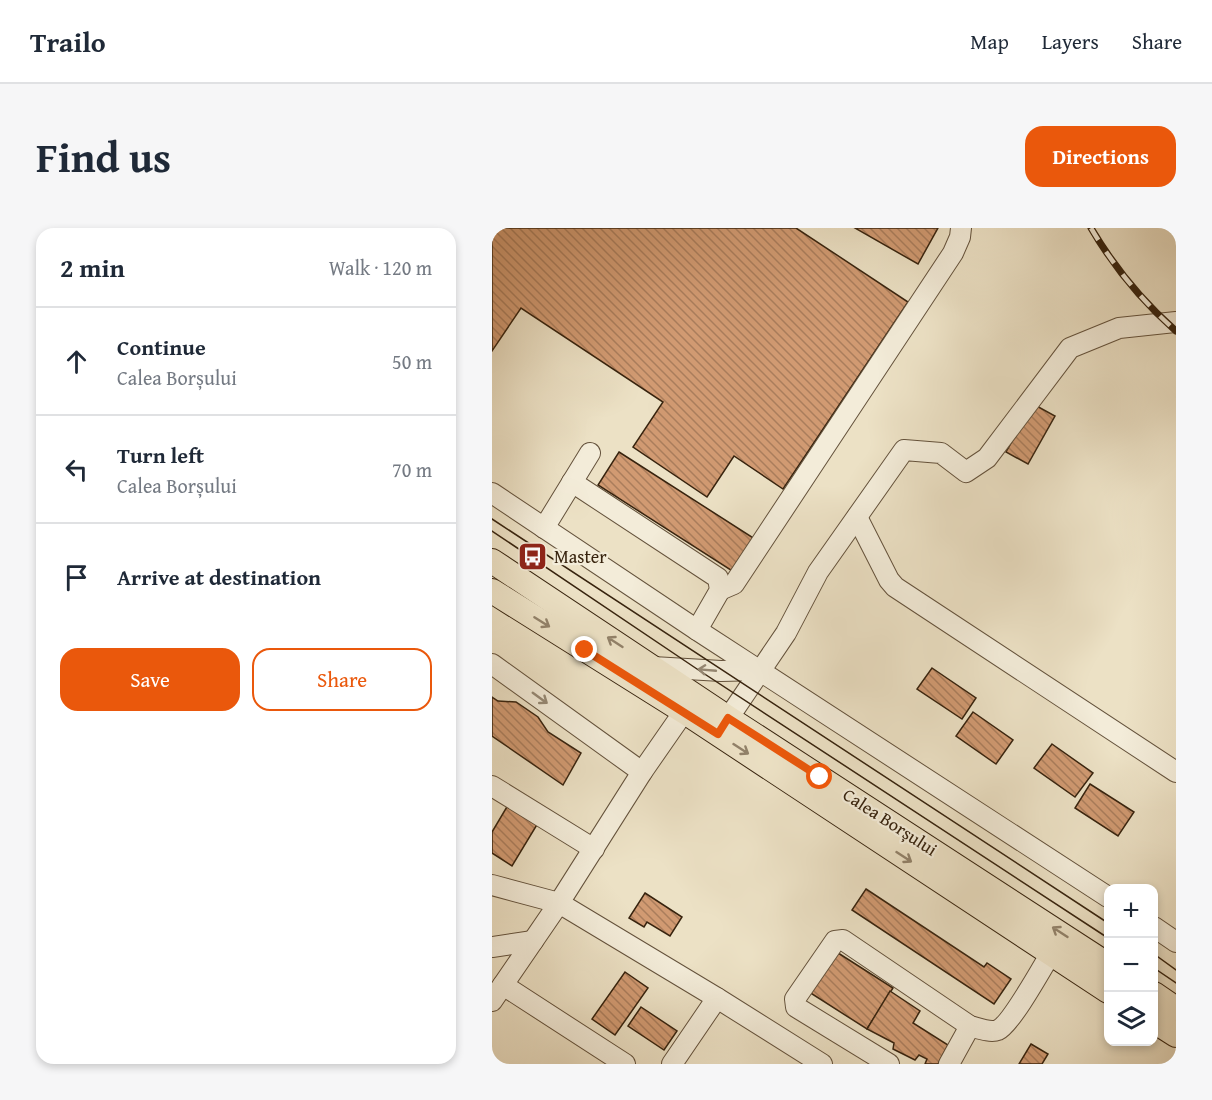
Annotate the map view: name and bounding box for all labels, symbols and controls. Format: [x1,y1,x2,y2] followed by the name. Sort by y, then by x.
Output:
[30,21,106,62] text: Trailo
[970,26,1009,57] text: Map
[1042,26,1099,57] text: Layers
[1132,26,1182,57] text: Share
[36,126,171,187] text: Find us
[1025,126,1176,187] button: Directions
[60,248,125,287] text: 2 min
[329,253,432,282] text: Walk · 120 m
[117,331,206,363] text: Continue
[60,345,93,378] icon: ahead
[392,347,432,376] text: 50 m
[117,363,237,392] text: Calea Borșului
[117,439,204,471] text: Turn left
[60,453,93,486] icon: left
[392,455,432,484] text: 70 m
[117,471,237,500] text: Calea Borșului
[517,541,549,573] bus stop icon: Master
[554,543,607,570] place label: Master
[60,561,93,594] icon: arrive
[117,561,321,593] text: Arrive at destination
[533,616,550,629] one-way arrow
[607,635,624,648] one-way arrow
[571,636,597,662] route end
[60,648,240,711] button: Save
[252,648,432,711] button: Share
[698,664,717,675] one-way arrow
[531,692,547,705] one-way arrow
[733,743,750,756] one-way arrow
[806,763,832,789] route start
[838,781,943,862] street label: Calea Borșului
[896,850,913,863] one-way arrow
[1104,884,1158,1046] map controls
[1104,884,1158,938] button: +
[1051,926,1068,939] one-way arrow
[1104,938,1158,992] button: −
[1104,992,1158,1046] button: layers

